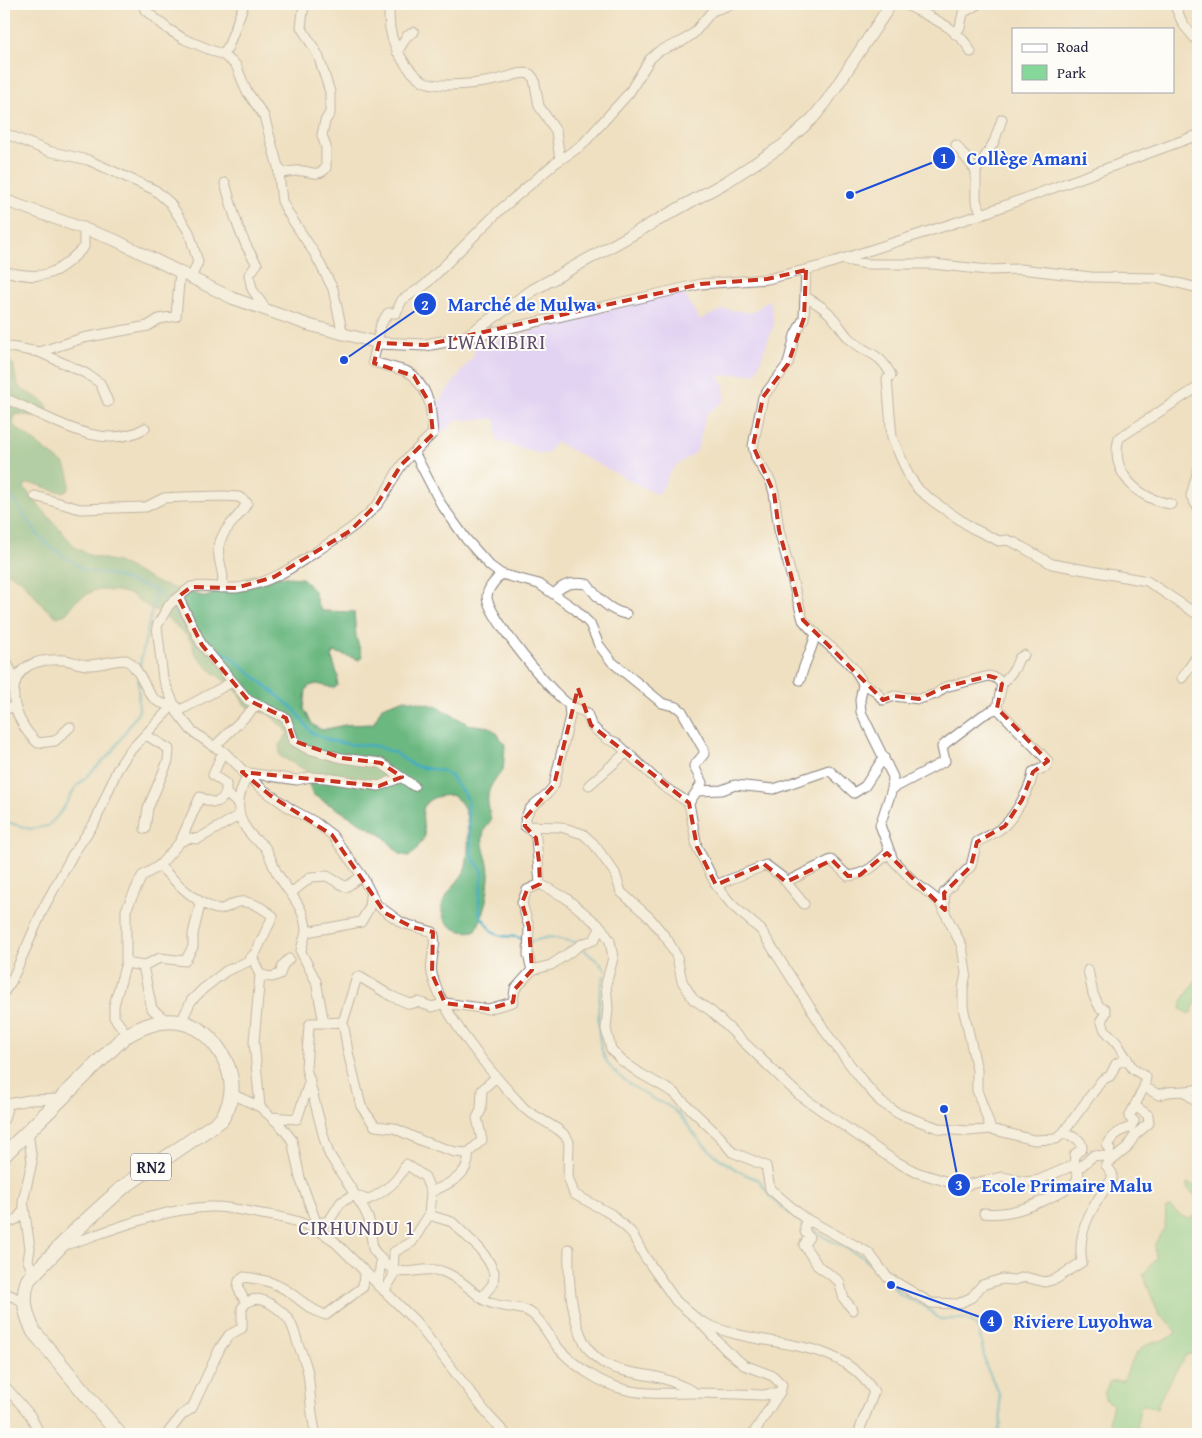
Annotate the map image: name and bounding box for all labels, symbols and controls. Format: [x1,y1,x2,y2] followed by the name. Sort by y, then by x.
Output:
[1012,28,1174,92] legend
[1057,36,1088,57] text: Road
[1057,62,1086,83] text: Park
[931,141,1097,175] callout: Collège Amani
[967,144,1087,172] text: Collège Amani
[940,147,948,168] text: 1
[412,287,606,321] callout: Marché de Mulwa
[448,290,596,318] text: Marché de Mulwa
[421,294,429,315] text: 2
[448,327,546,356] district label: LWAKIBIRI
[131,1154,171,1180] road number: RN2
[946,1168,1162,1202] callout: Ecole Primaire Malu
[982,1171,1153,1199] text: Ecole Primaire Malu
[955,1174,963,1195] text: 3
[298,1213,416,1242] district label: CIRHUNDU 1
[979,1304,1163,1338] callout: Riviere Luyohwa
[1013,1307,1153,1335] text: Riviere Luyohwa
[987,1310,995,1331] text: 4

